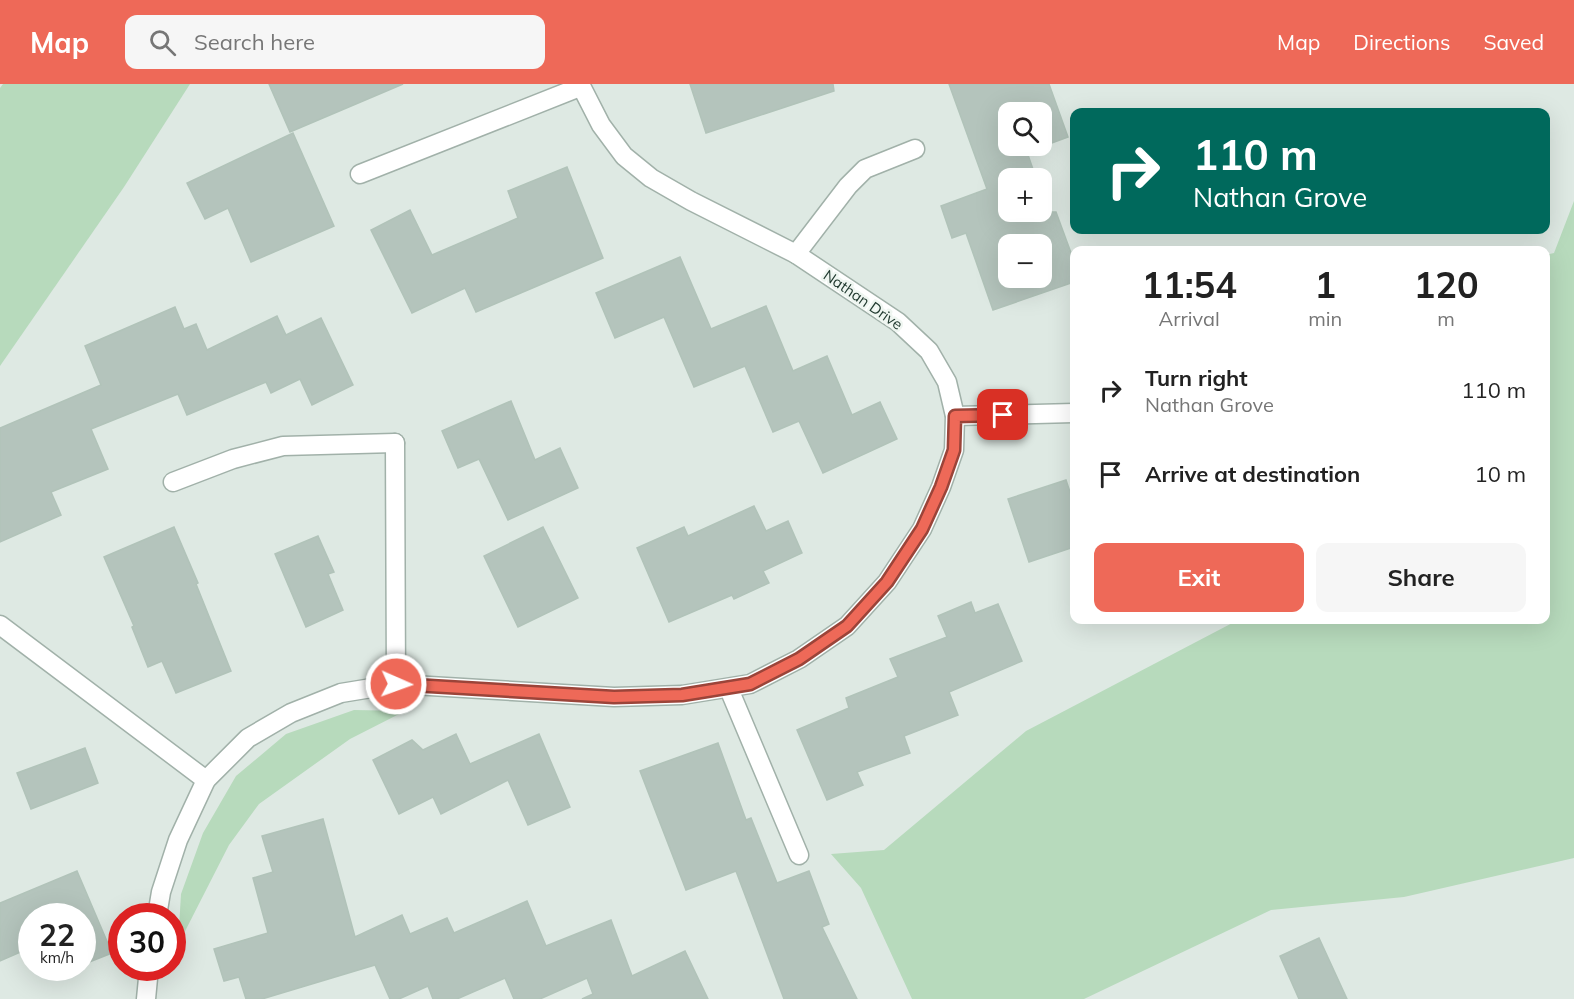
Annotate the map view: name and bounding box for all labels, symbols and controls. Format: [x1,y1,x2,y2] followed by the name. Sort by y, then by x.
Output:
[125,15,545,69] search box
[30,25,89,60] text: Map
[146,26,179,59] icon: search
[194,28,315,56] text: Search here
[1277,29,1320,55] text: Map
[1353,29,1450,55] text: Directions
[1483,29,1544,55] text: Saved
[998,102,1052,288] map controls
[998,102,1052,156] button: search
[1193,128,1318,181] text: 110 m
[1094,132,1172,210] icon: right
[998,168,1052,222] button: +
[1193,180,1367,214] text: Nathan Grove
[998,234,1052,288] button: −
[1141,262,1237,307] text: 11:54
[1314,262,1336,307] text: 1
[1414,262,1479,307] text: 120
[820,265,906,334] street label: Nathan Drive
[1159,306,1220,331] text: Arrival
[1308,306,1342,331] text: min
[1437,306,1455,331] text: m
[1145,364,1248,392] text: Turn right
[1094,374,1127,407] icon: right
[1461,376,1526,404] text: 110 m
[977,389,1028,440] pin
[1145,392,1274,417] text: Nathan Grove
[986,398,1019,431] icon: arrive
[1094,458,1127,491] icon: arrive
[1145,460,1360,488] text: Arrive at destination
[1475,460,1526,488] text: 10 m
[1094,543,1304,612] button: Exit
[1316,543,1526,612] button: Share
[364,652,428,716] position arrow
[108,903,186,981] speed limit sign: 30
[39,916,75,954] text: 22
[40,948,74,967] text: km/h

